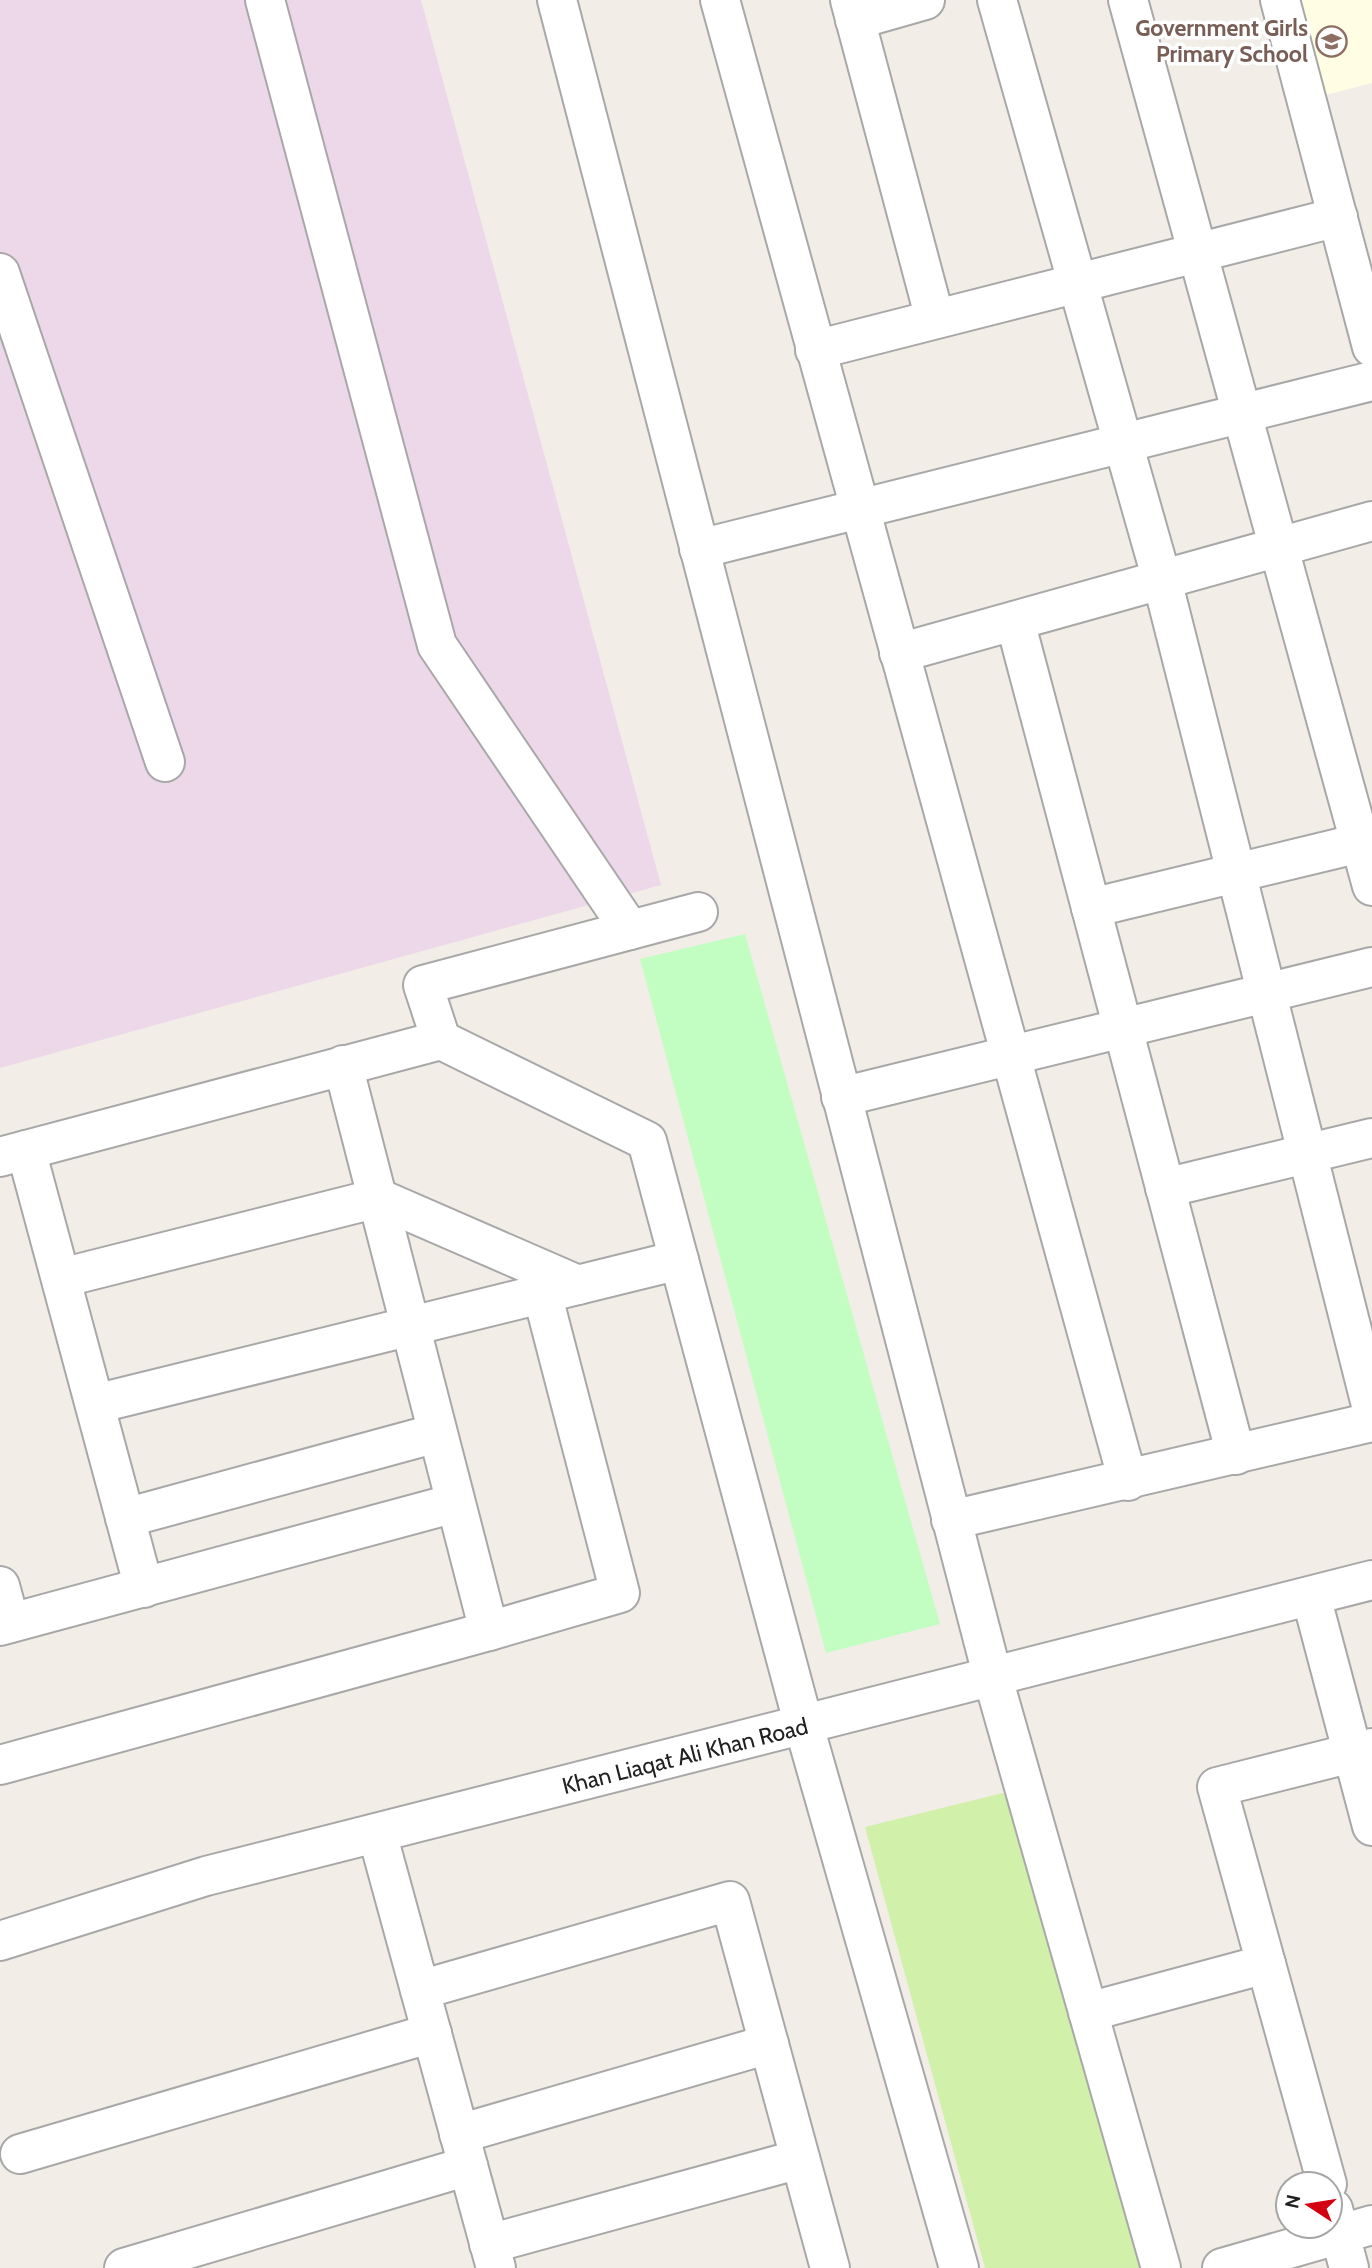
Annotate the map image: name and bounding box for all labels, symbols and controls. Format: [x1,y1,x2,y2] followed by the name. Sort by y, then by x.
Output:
[1135,14,1308,68] place label: Government Girls Primary School
[1314,24,1348,58] school or university icon: Government Girls Primary School
[559,1712,811,1800] street label: Khan Liaqat Ali Khan Road
[1274,2170,1344,2240] north arrow
[1280,2193,1306,2211] text: N

